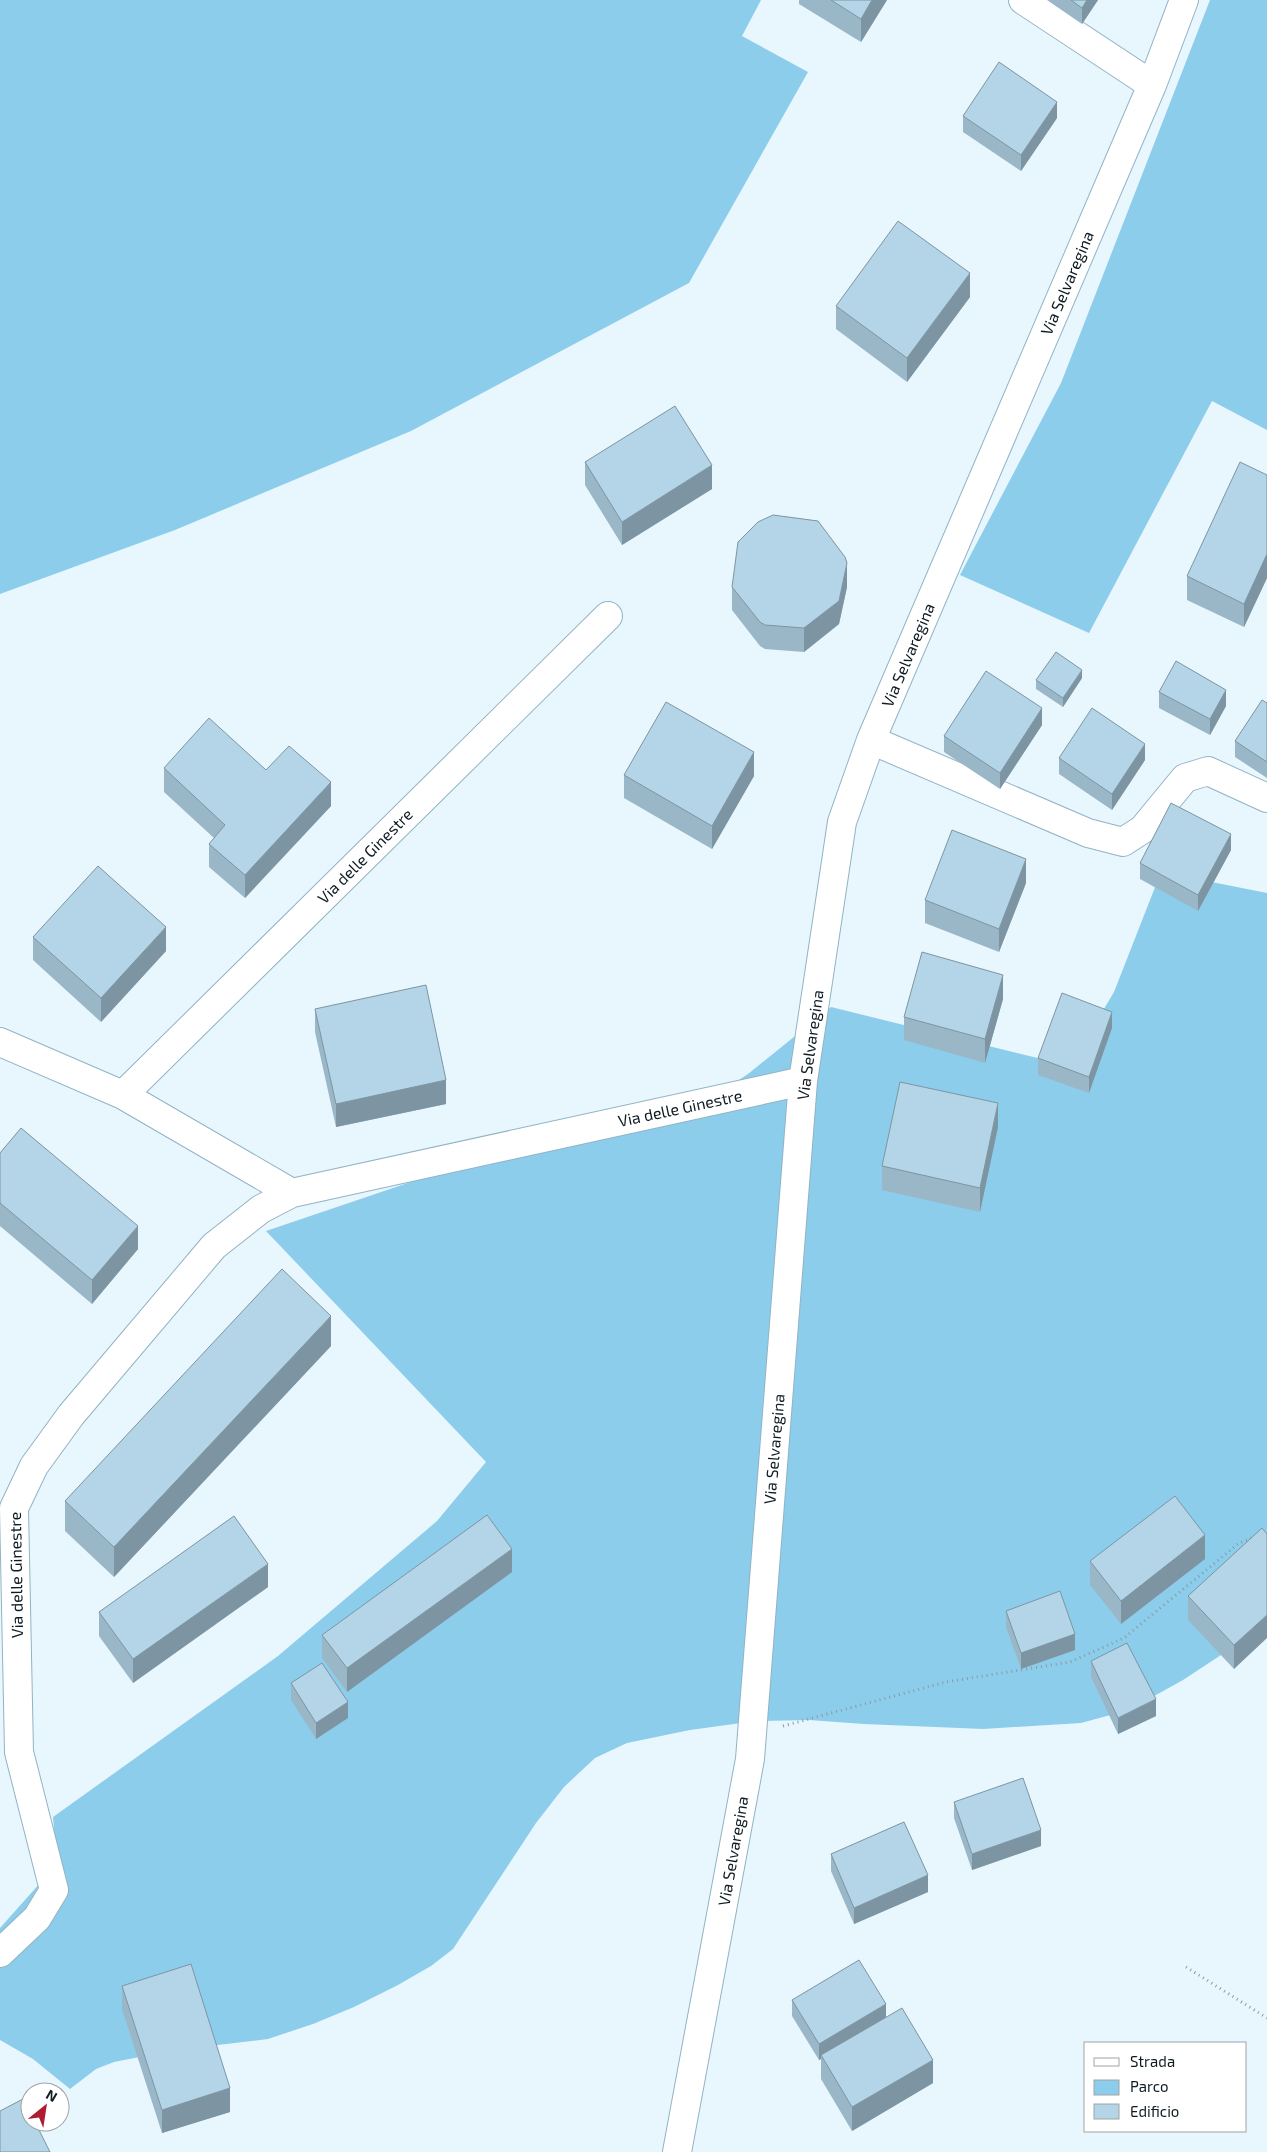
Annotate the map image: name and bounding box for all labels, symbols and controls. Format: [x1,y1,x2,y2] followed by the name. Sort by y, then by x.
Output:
[1036,228,1097,338] street label: Via Selvaregina
[877,600,938,710] street label: Via Selvaregina
[313,804,416,907] street label: Via delle Ginestre
[792,989,827,1101] street label: Via Selvaregina
[616,1085,744,1130] street label: Via delle Ginestre
[759,1393,788,1505] street label: Via Selvaregina
[5,1512,26,1638] street label: Via delle Ginestre
[714,1795,752,1907] street label: Via Selvaregina
[1084,2042,1247,2132] legend
[1130,2052,1175,2070] text: Strada
[1130,2077,1169,2095] text: Parco
[20,2082,70,2132] north arrow
[43,2085,60,2105] text: N
[1130,2102,1179,2120] text: Edificio

